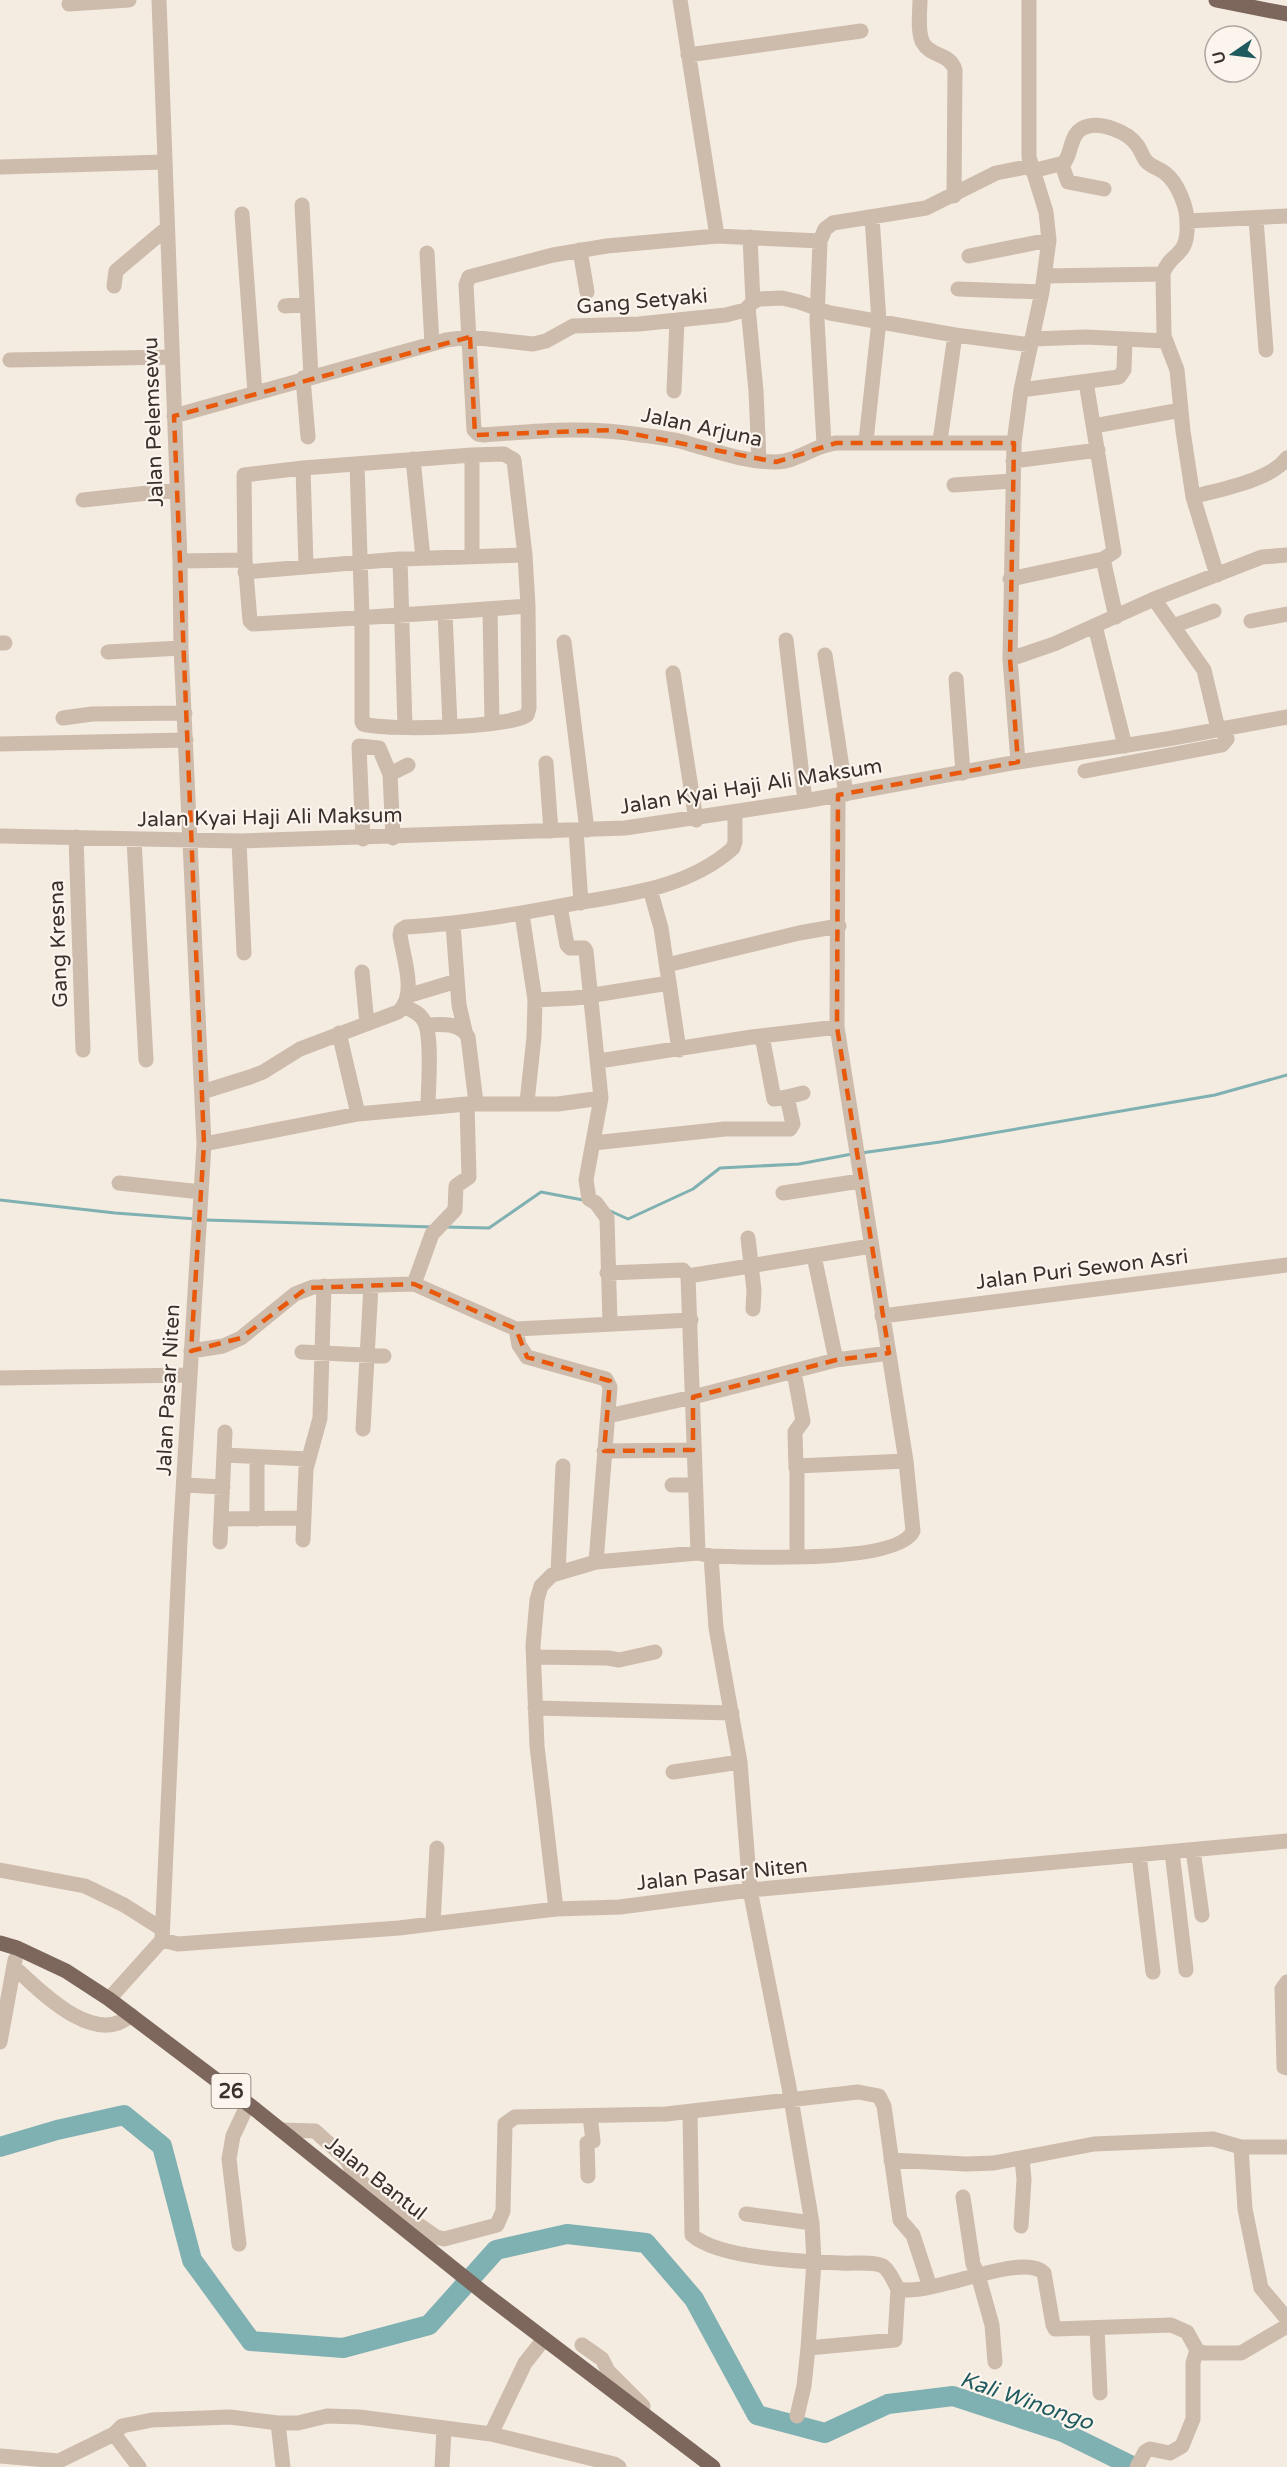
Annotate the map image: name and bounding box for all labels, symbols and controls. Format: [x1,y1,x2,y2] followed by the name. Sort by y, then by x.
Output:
[1203,24,1263,84] north arrow
[1208,49,1231,66] text: U
[575,283,709,320] street label: Gang Setyaki
[138,336,169,507] street label: Jalan Pelemsewu
[639,402,765,453] street label: Jalan Arjuna
[618,753,884,820] street label: Jalan Kyai Haji Ali Maksum
[137,803,403,832] street label: Jalan Kyai Haji Ali Maksum
[44,880,73,1008] street label: Gang Kresna
[975,1244,1190,1295] street label: Jalan Puri Sewon Asri
[152,1303,185,1477] street label: Jalan Pasar Niten
[635,1853,809,1896] street label: Jalan Pasar Niten
[212,2074,250,2108] road number: 26
[320,2131,431,2226] street label: Jalan Bantul
[957,2366,1098,2436] water label: Kali Winongo

